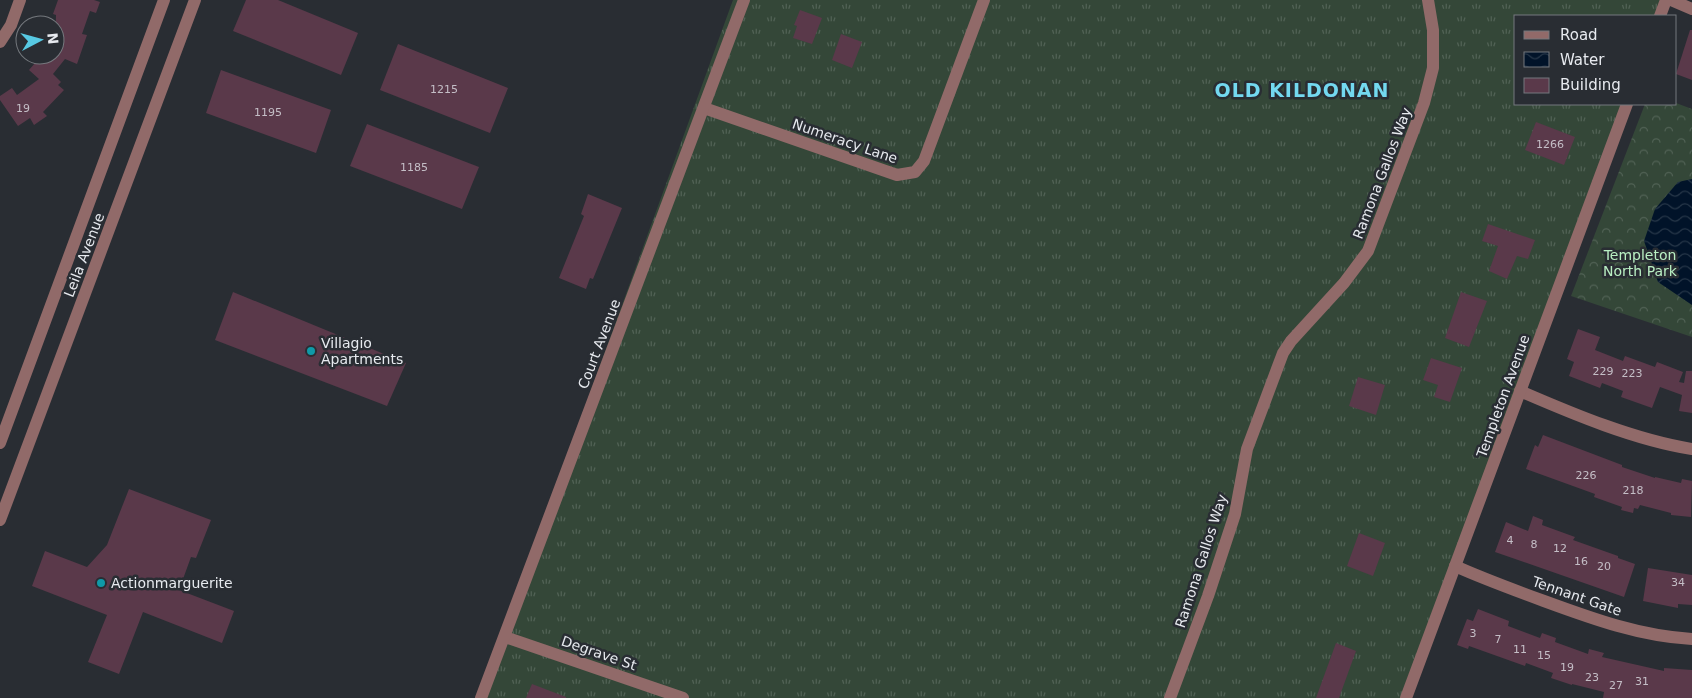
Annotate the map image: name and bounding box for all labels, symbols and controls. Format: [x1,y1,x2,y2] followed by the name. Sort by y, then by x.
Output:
[15,15,65,65] north arrow
[1514,15,1677,105] legend
[1560,26,1598,44] text: Road
[44,32,61,45] text: N
[1560,51,1605,69] text: Water
[1560,76,1621,94] text: Building
[1215,79,1389,101] district label: OLD KILDONAN
[430,83,458,96] house number: 1215
[16,102,30,115] house number: 19
[1350,105,1414,241] street label: Ramona Gallos Way
[254,106,282,119] house number: 1195
[790,115,900,167] street label: Numeracy Lane
[1536,138,1564,151] house number: 1266
[400,161,428,174] house number: 1185
[61,211,107,299] street label: Leila Avenue
[1603,247,1678,279] park label: Templeton North Park
[575,297,623,391] street label: Court Avenue
[1473,333,1533,460] street label: Templeton Avenue
[321,335,403,367] place label: Villagio Apartments
[305,345,317,357] marker: Villagio Apartments
[1593,365,1614,378] house number: 229
[1622,367,1643,380] house number: 223
[1576,469,1597,482] house number: 226
[1623,484,1644,497] house number: 218
[1172,492,1230,630] street label: Ramona Gallos Way
[1507,534,1514,547] house number: 4
[1531,538,1538,551] house number: 8
[1553,542,1567,555] house number: 12
[1574,555,1588,568] house number: 16
[1597,560,1611,573] house number: 20
[1529,573,1624,619] street label: Tennant Gate
[111,575,233,591] place label: Actionmarguerite
[1671,576,1685,589] house number: 34
[95,577,107,589] marker: Actionmarguerite
[1470,627,1477,640] house number: 3
[559,633,639,673] street label: Degrave St
[1495,633,1502,646] house number: 7
[1513,643,1527,656] house number: 11
[1537,649,1551,662] house number: 15
[1560,661,1574,674] house number: 19
[1585,671,1599,684] house number: 23
[1635,675,1649,688] house number: 31
[1609,679,1623,692] house number: 27

